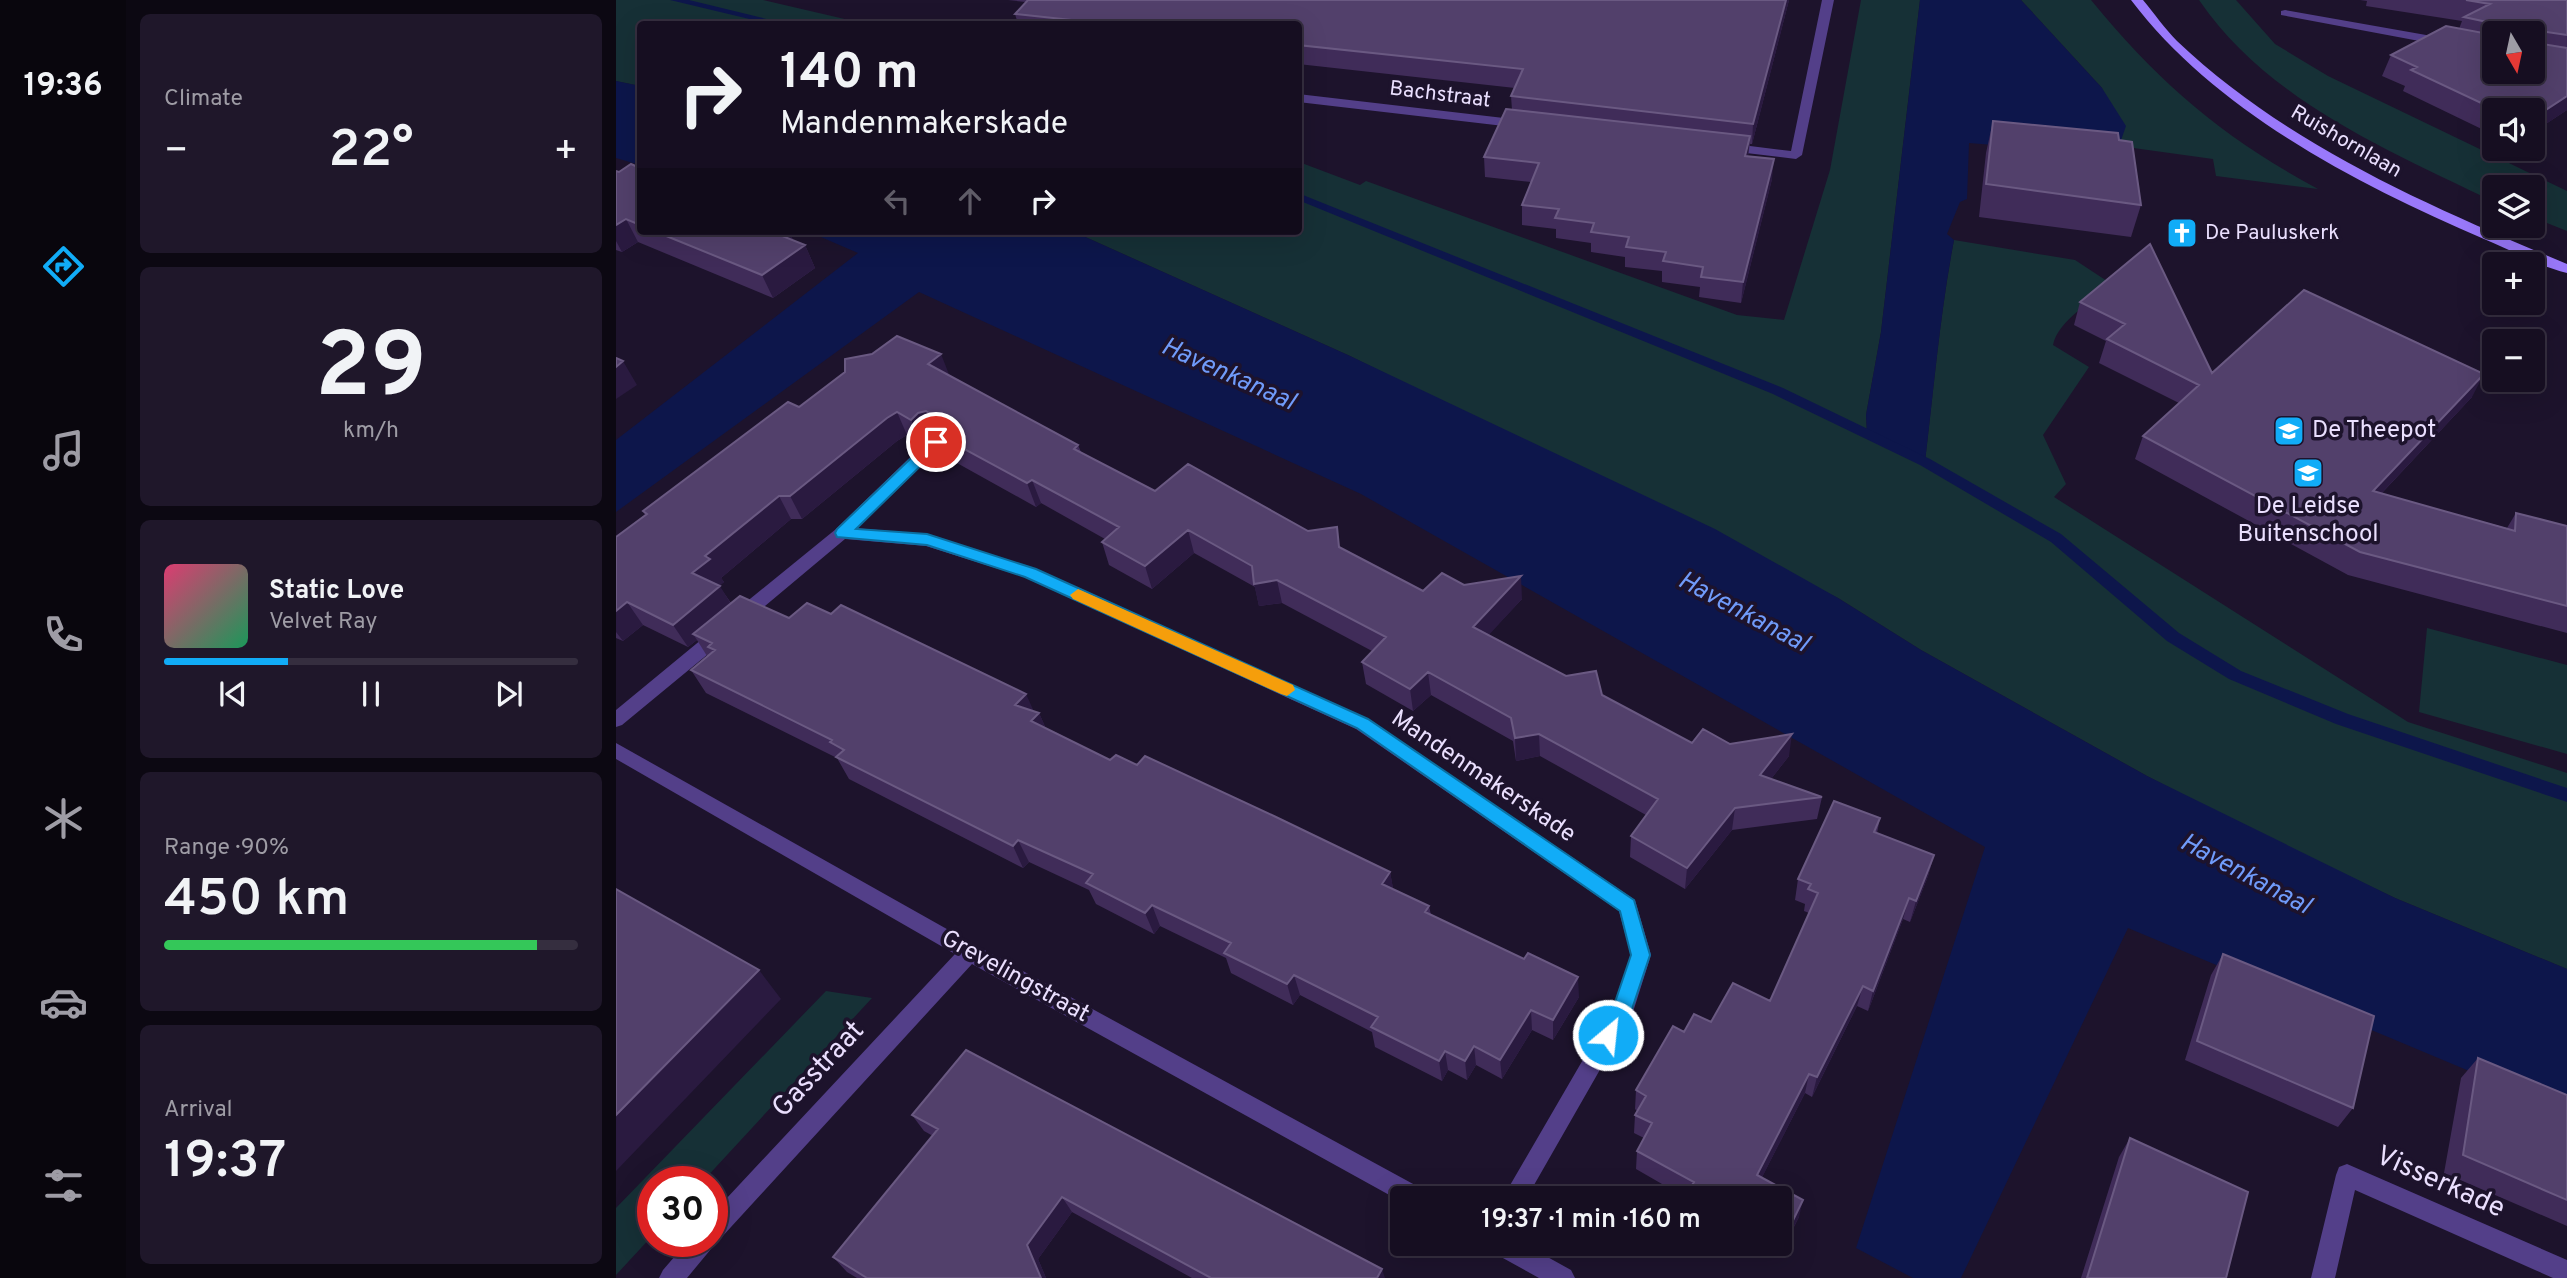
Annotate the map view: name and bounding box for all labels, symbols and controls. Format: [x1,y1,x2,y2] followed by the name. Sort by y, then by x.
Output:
[2482,21,2544,84] north arrow
[2482,21,2545,392] map controls
[780,44,919,106] text: 140 m
[665,49,756,140] icon: right
[23,67,103,107] text: 19:36
[1388,75,1492,115] street label: Bachstraat
[164,85,243,114] text: Climate
[2482,98,2545,161] button: sound
[2286,99,2406,185] street label: Ruishornlaan
[780,105,1068,145] text: Mandenmakerskade
[328,119,414,185] text: 22°
[164,128,189,177] text: −
[553,128,578,177] text: +
[2482,175,2545,238] button: layers
[878,182,916,220] icon: left
[951,182,989,220] icon: ahead
[1024,182,1062,220] icon: right
[2165,216,2199,250] church icon: De Pauluskerk
[2205,220,2339,247] place label: De Pauluskerk
[39,242,88,291] icon: directions
[2482,252,2545,315] button: +
[315,314,427,429] text: 29
[2482,329,2545,392] button: −
[1156,331,1301,420] water label: Havenkanaal
[906,412,966,472] pin
[2272,414,2306,448] school or university icon: De Theepot
[2312,416,2436,446] place label: De Theepot
[343,417,399,446] text: km/h
[917,423,955,461] icon: arrive
[39,426,88,475] icon: music
[2291,456,2325,490] school or university icon: De Leidse Buitenschool
[2237,492,2379,550] place label: De Leidse Buitenschool
[1672,565,1815,662] water label: Havenkanaal
[269,575,404,608] text: Static Love
[269,608,377,637] text: Velvet Ray
[39,610,88,659] icon: phone
[214,675,252,713] icon: previous
[352,675,390,713] icon: pause
[490,675,528,713] icon: next
[1385,704,1581,850] street label: Mandenmakerskade
[39,794,88,843] icon: climate
[2174,827,2317,924] water label: Havenkanaal
[164,834,289,863] text: Range · 90%
[164,868,349,934] text: 450 km
[936,924,1094,1030] street label: Grevelingstraat
[39,978,88,1027] icon: car
[1571,998,1645,1072] position arrow
[765,1014,873,1126] street label: Gasstraat
[164,1096,233,1125] text: Arrival
[164,1130,286,1196] text: 19:37
[2370,1139,2510,1227] street label: Visserkade
[39,1161,88,1210] icon: filters
[637,1166,728,1257] speed limit sign: 30
[1481,1204,1701,1237] text: 19:37 · 1 min · 160 m

